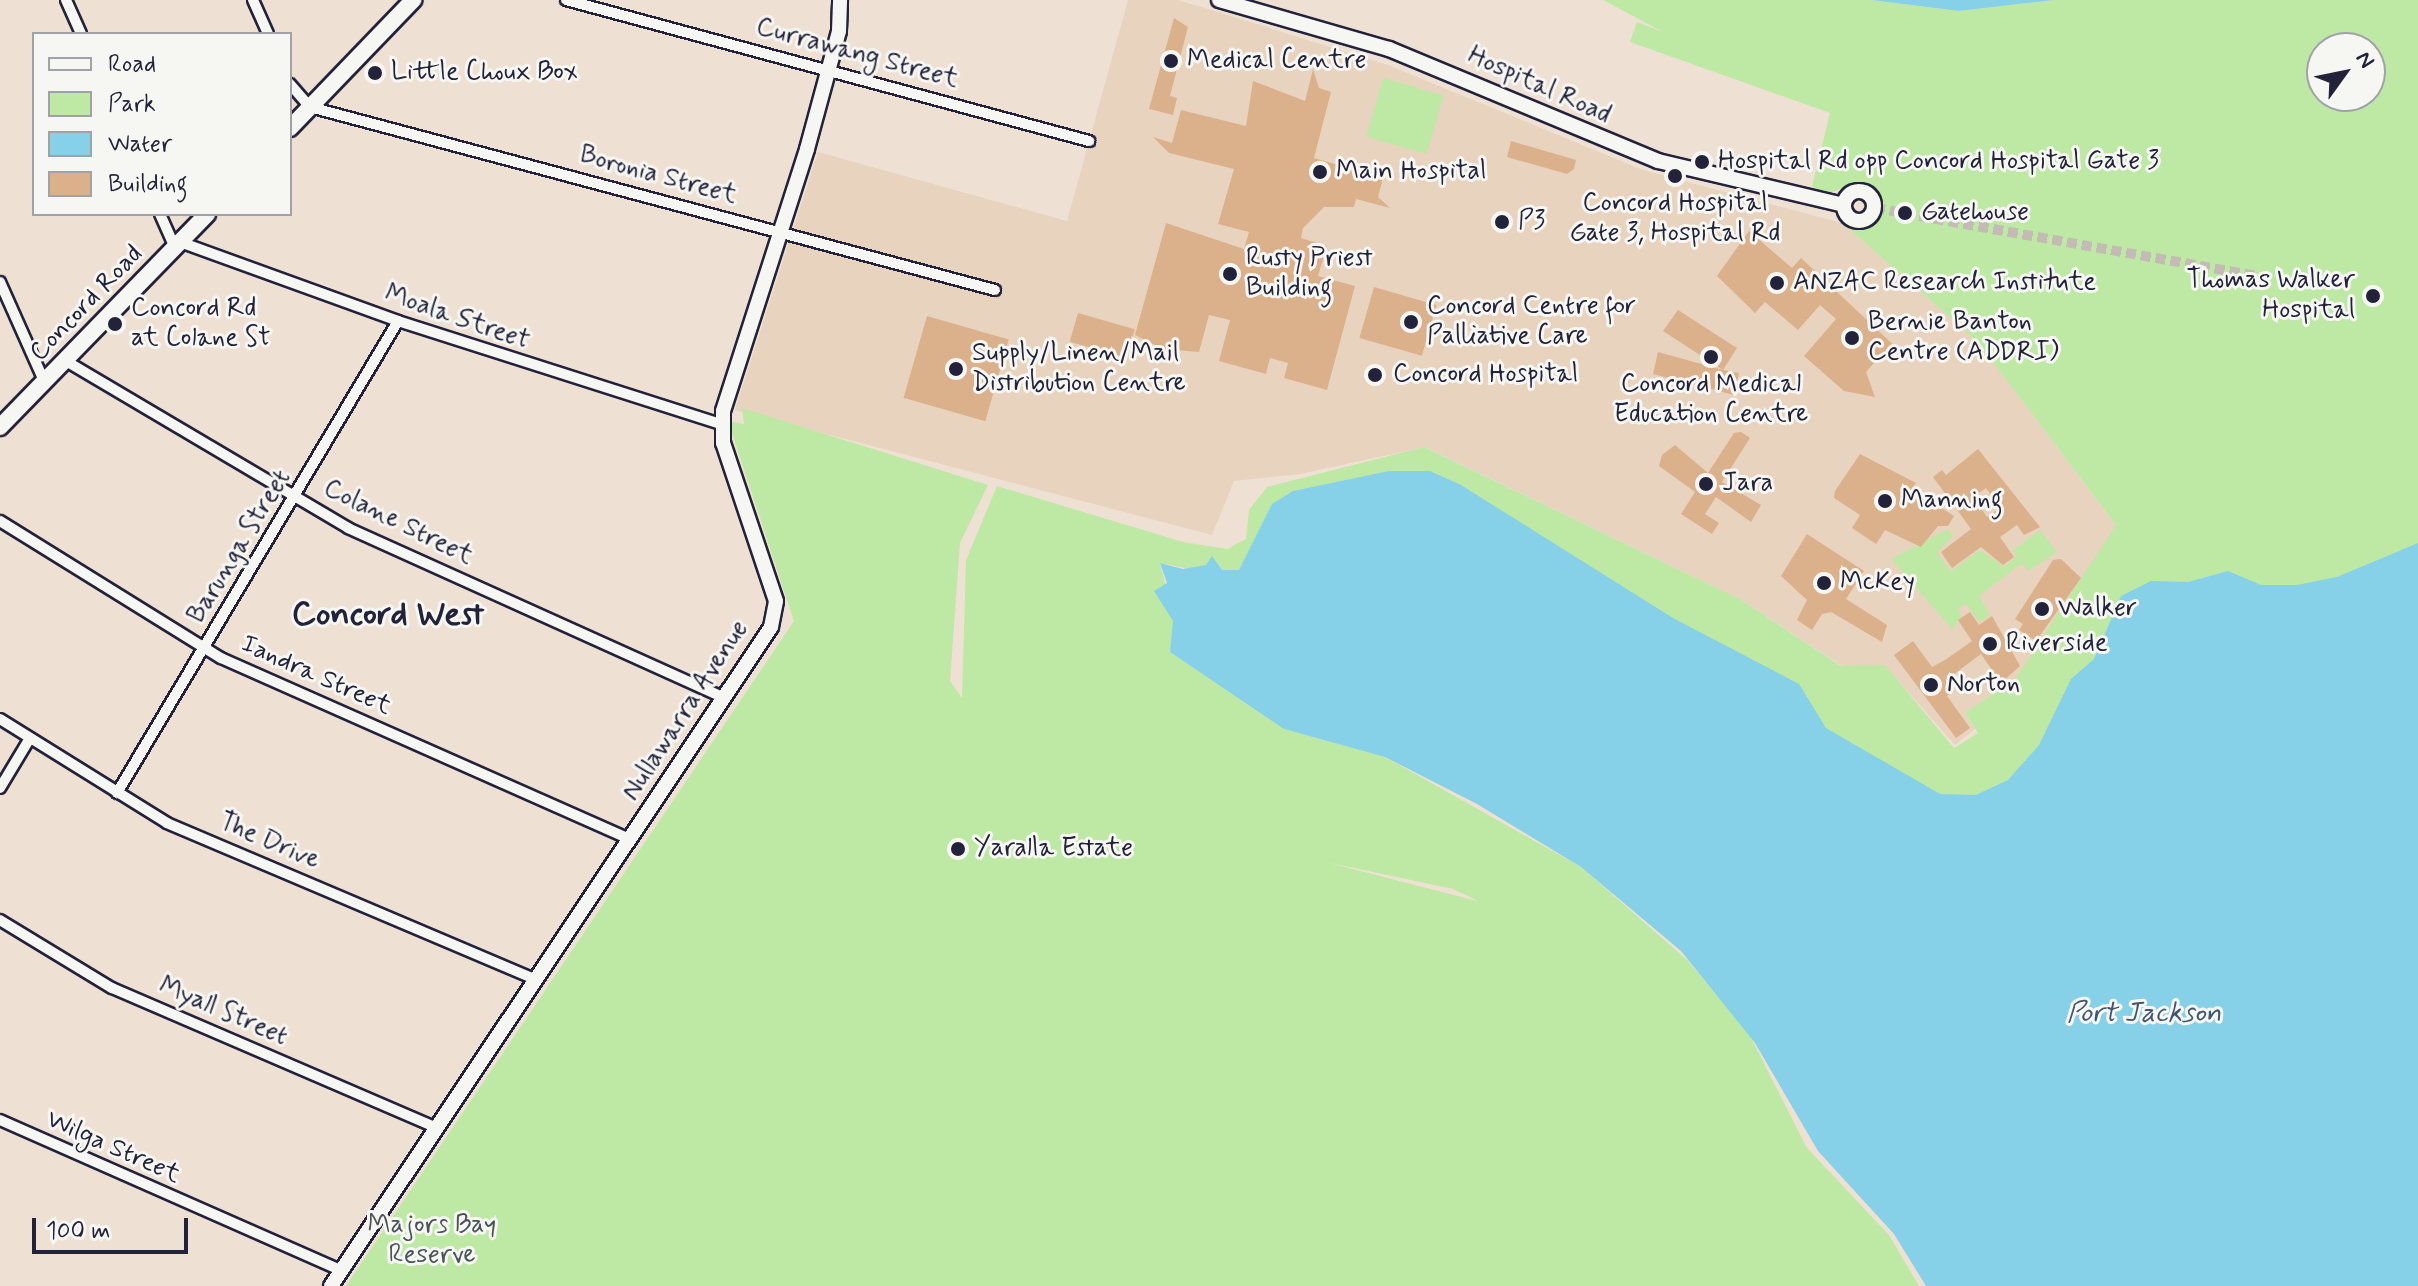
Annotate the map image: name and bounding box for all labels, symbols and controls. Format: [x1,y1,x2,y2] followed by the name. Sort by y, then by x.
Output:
[753,12,961,96] street label: Currawang Street
[32,32,292,216] legend
[2306,32,2386,112] north arrow
[1463,41,1615,131] street label: Hospital Road
[1187,45,1362,77] place label: Medical Centre
[2349,46,2380,74] text: N
[108,49,156,80] text: Road
[1162,52,1180,70] marker: Medical Centre
[391,57,582,89] place label: Little Choux Box
[366,64,384,82] marker: Little Choux Box
[108,89,156,120] text: Park
[108,129,172,160] text: Water
[576,140,740,212] street label: Boronia Street
[1718,146,2157,178] place label: Hospital Rd opp Concord Hospital Gate 3
[1693,153,1711,171] marker: Hospital Rd opp Concord Hospital Gate 3
[1336,156,1493,188] place label: Main Hospital
[1311,163,1329,181] marker: Main Hospital
[1666,167,1684,185] marker: Concord Hospital Gate 3, Hospital Rd
[108,169,188,200] text: Building
[1570,188,1780,250] place label: Concord Hospital Gate 3, Hospital Rd
[1921,197,2029,229] place label: Gatehouse
[1896,204,1914,222] marker: Gatehouse
[1518,206,1545,238] place label: P3
[1493,213,1511,231] marker: P3
[24,240,150,368] street label: Concord Road
[1246,243,1372,304] place label: Rusty Priest Building
[1221,265,1239,283] marker: Rusty Priest Building
[2186,265,2355,326] place label: Thomas Walker Hospital
[1793,267,2098,299] place label: ANZAC Research Institute
[1768,274,1786,292] marker: ANZAC Research Institute
[381,279,533,357] street label: Moala Street
[2362,285,2384,307] marker: Thomas Walker Hospital
[1427,291,1640,352] place label: Concord Centre for Palliative Care
[131,293,278,354] place label: Concord Rd at Colane St
[1868,307,2059,368] place label: Bernie Banton Centre (ADDRI)
[1402,313,1420,331] marker: Concord Centre for Palliative Care
[106,315,124,333] marker: Concord Rd at Colane St
[1843,329,1861,347] marker: Bernie Banton Centre (ADDRI)
[972,338,1183,400] place label: Supply/Linen/Mail Distribution Centre
[1702,348,1720,366] marker: Concord Medical Education Centre
[1393,359,1581,391] place label: Concord Hospital
[947,360,965,378] marker: Supply/Linen/Mail Distribution Centre
[1364,364,1386,386] marker: Concord Hospital
[1615,369,1807,430] place label: Concord Medical Education Centre
[181,463,299,631] street label: Barunga Street
[1722,468,1773,500] place label: Jara
[318,473,478,573] street label: Colane Street
[1697,475,1715,493] marker: Jara
[1901,485,2003,517] place label: Manning
[1876,492,1894,510] marker: Manning
[1840,567,1915,599] place label: McKey
[1815,574,1833,592] marker: McKey
[2058,593,2137,625] place label: Walker
[291,595,485,635] district label: Concord West
[2033,600,2051,618] marker: Walker
[615,614,757,808] street label: Nullawarra Avenue
[2006,628,2108,660] place label: Riverside
[236,629,396,723] street label: Iandra Street
[1981,635,1999,653] marker: Riverside
[1947,669,2020,701] place label: Norton
[1922,676,1940,694] marker: Norton
[215,807,323,877] street label: The Drive
[974,833,1133,865] place label: Yaralla Estate
[949,840,967,858] marker: Yaralla Estate
[152,970,294,1054] street label: Myall Street
[2067,997,2221,1031] water label: Port Jackson
[41,1105,185,1191] street label: Wilga Street
[36,1202,192,1252] scale bar
[367,1210,497,1272] park label: Majors Bay Reserve
[46,1216,110,1247] text: 100 m

